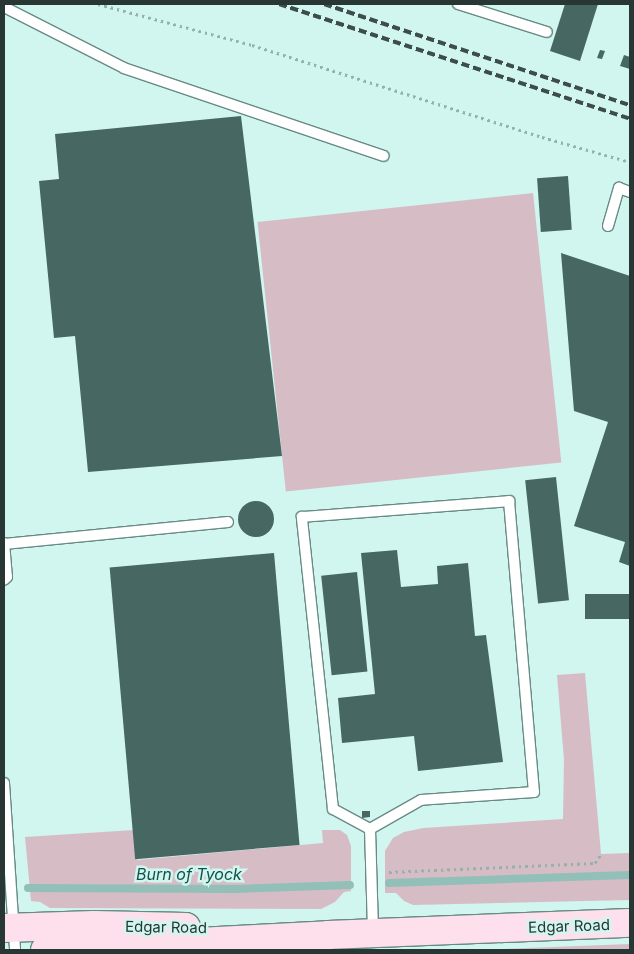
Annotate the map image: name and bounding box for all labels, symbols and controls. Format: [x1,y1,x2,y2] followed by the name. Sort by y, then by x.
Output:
[136,864,242,884] water label: Burn of Tyock
[528,916,610,936] street label: Edgar Road
[125,917,207,937] street label: Edgar Road

